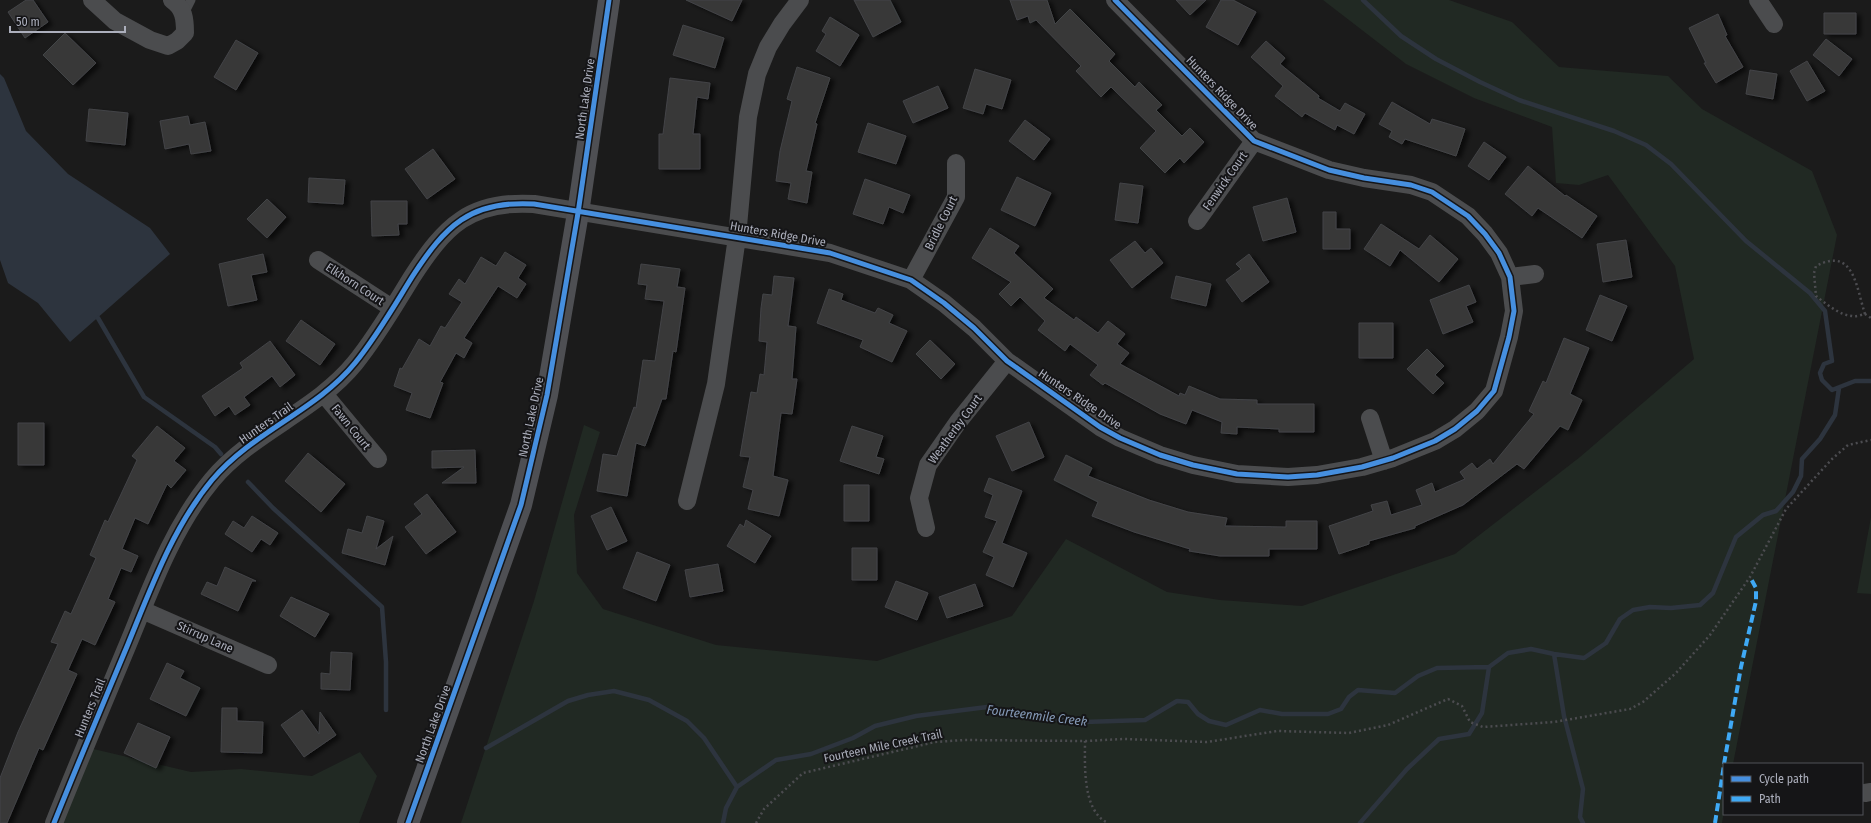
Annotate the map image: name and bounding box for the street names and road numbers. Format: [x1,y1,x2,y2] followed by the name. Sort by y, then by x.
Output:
[1183,53,1261,133] street label: Hunters Ridge Drive
[572,58,598,140] street label: North Lake Drive
[1200,149,1250,213] street label: Fenwick Court
[922,194,960,252] street label: Bridle Court
[729,219,827,249] street label: Hunters Ridge Drive
[323,260,387,308] street label: Elkhorn Court
[1036,366,1124,432] street label: Hunters Ridge Drive
[516,376,546,458] street label: North Lake Drive
[925,392,985,466] street label: Weatherby Court
[236,399,296,447] street label: Hunters Trail
[329,402,373,452] street label: Fawn Court
[175,618,235,656] street label: Stirrup Lane
[72,676,108,740] street label: Hunters Trail
[412,683,454,765] street label: North Lake Drive
[822,727,944,765] street label: Fourteen Mile Creek Trail

